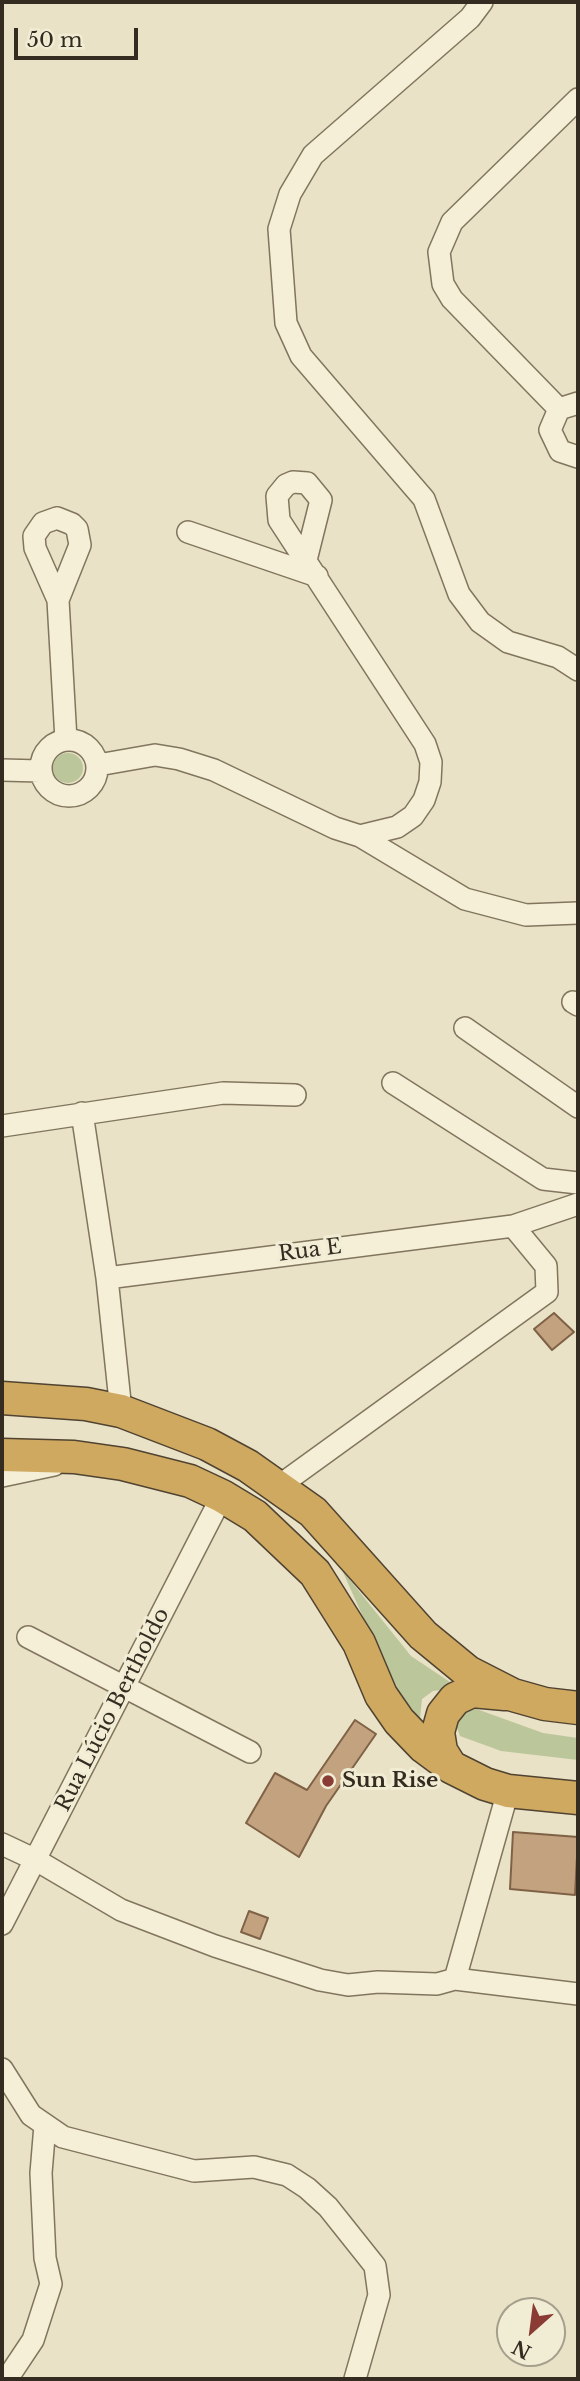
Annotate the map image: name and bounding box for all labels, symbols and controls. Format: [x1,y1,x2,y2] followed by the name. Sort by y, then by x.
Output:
[18,14,142,58] scale bar
[27,27,82,53] text: 50 m
[277,1235,343,1267] street label: Rua E
[51,1604,175,1816] street label: Rua Lúcio Bertholdo
[342,1768,438,1794] place label: Sun Rise
[320,1773,336,1789] marker: Sun Rise
[496,2297,566,2367] north arrow
[509,2335,535,2364] text: N

